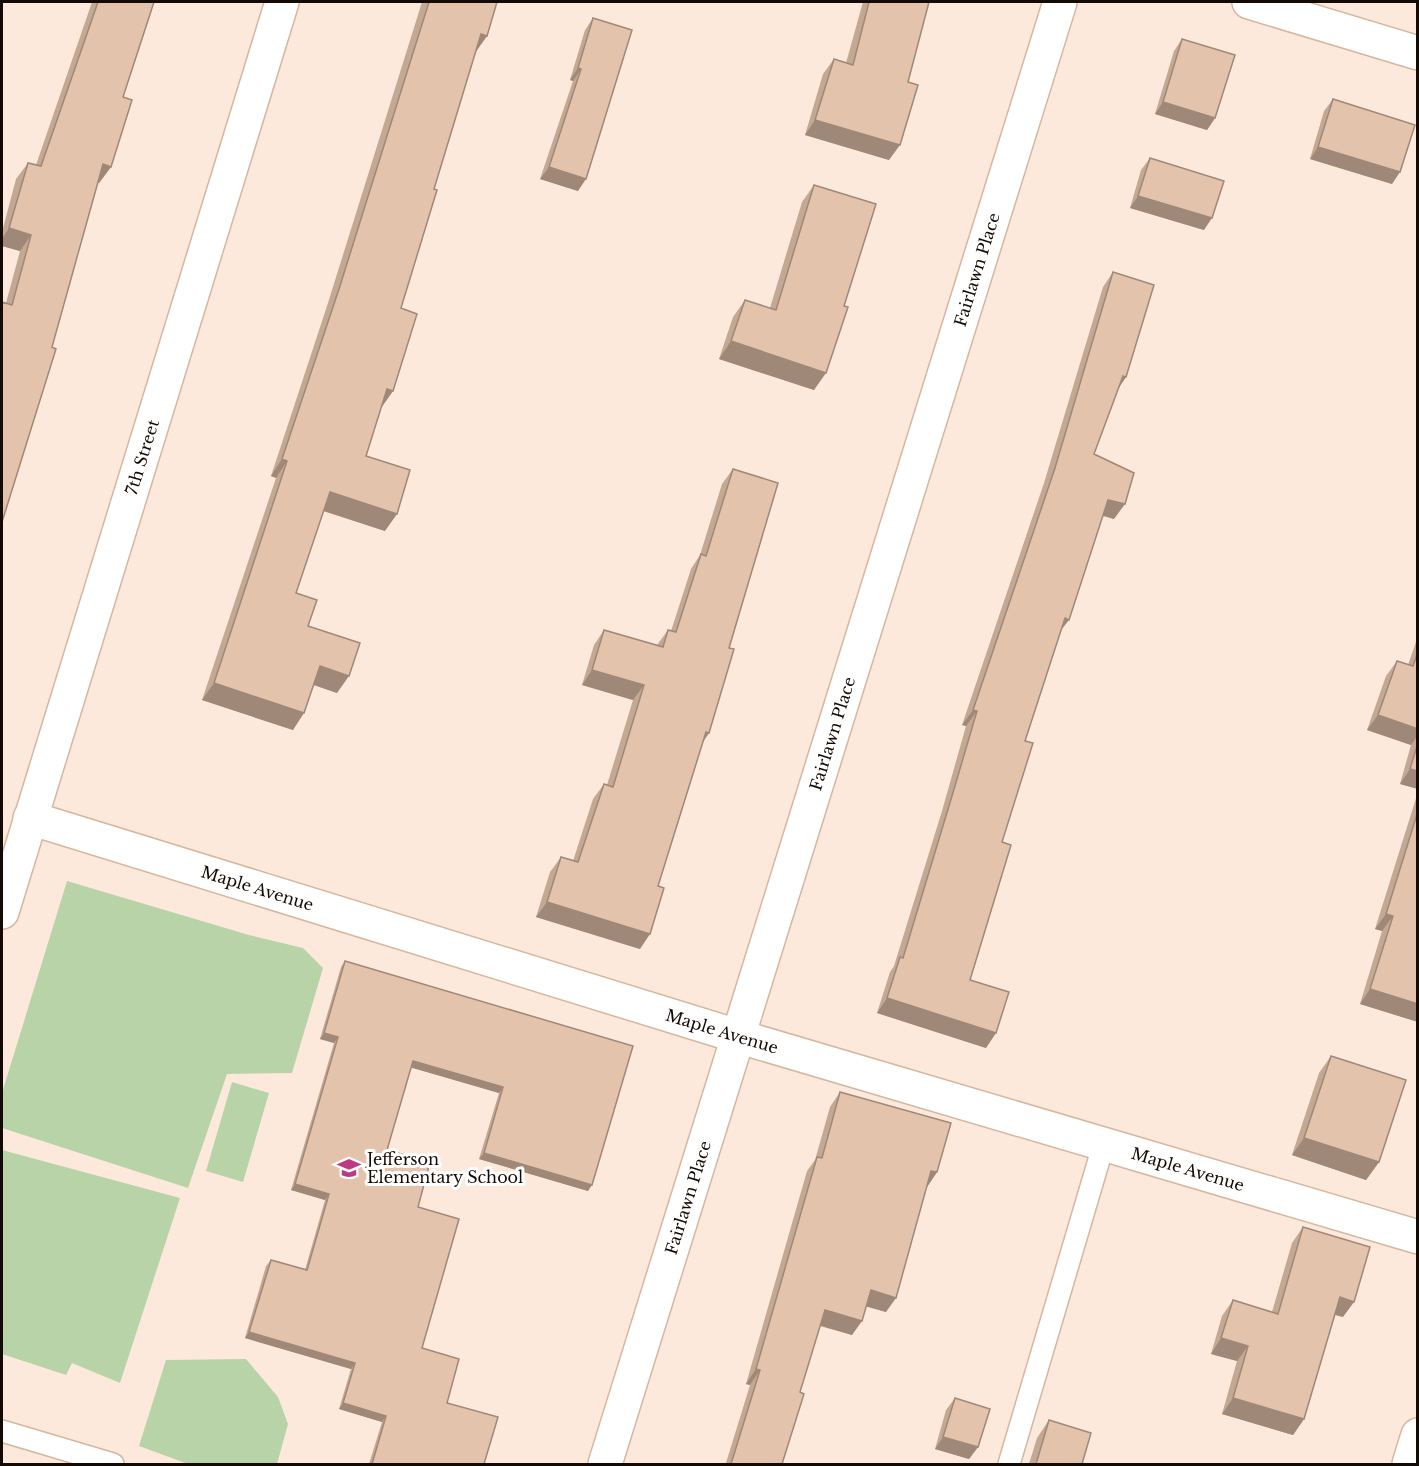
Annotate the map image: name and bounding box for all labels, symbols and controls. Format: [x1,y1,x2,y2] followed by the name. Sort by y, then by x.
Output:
[950,210,1004,329] street label: Fairlawn Place
[121,417,163,497] street label: 7th Street
[805,674,859,793] street label: Fairlawn Place
[199,861,316,915] street label: Maple Avenue
[663,1005,781,1058] street label: Maple Avenue
[661,1138,715,1257] street label: Fairlawn Place
[1129,1143,1247,1195] street label: Maple Avenue
[365,1149,523,1187] place label: Jefferson Elementary School
[336,1155,362,1181] school or university icon: Jefferson Elementary School

